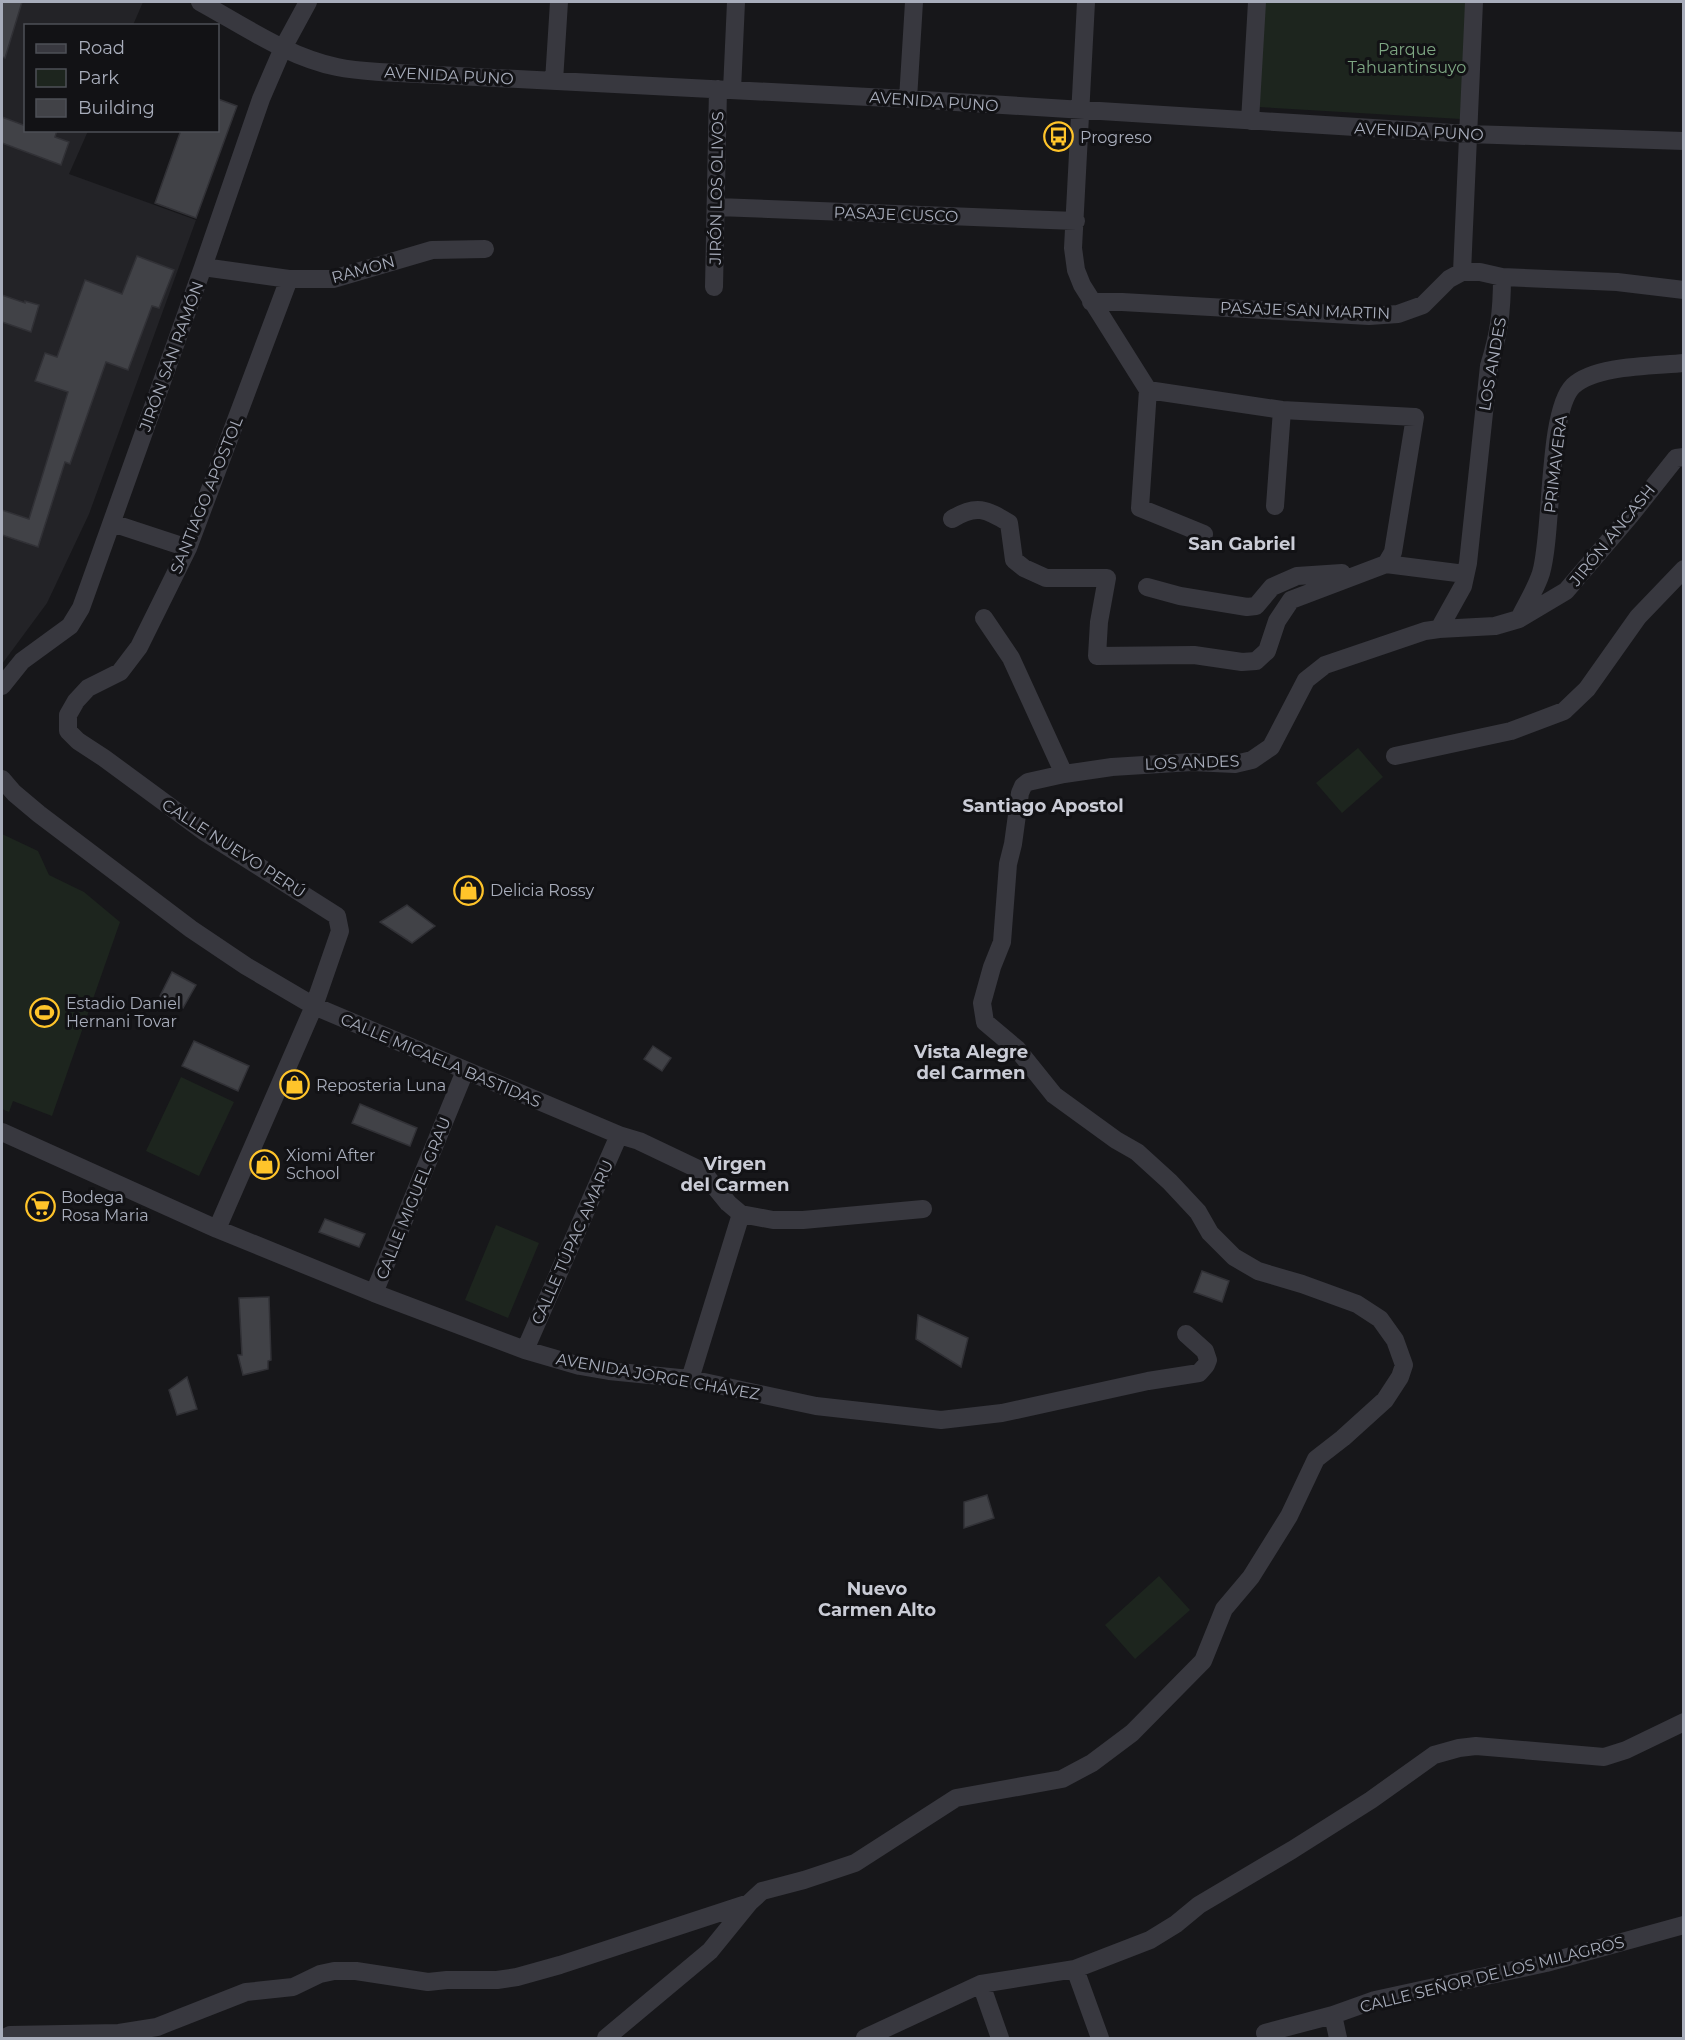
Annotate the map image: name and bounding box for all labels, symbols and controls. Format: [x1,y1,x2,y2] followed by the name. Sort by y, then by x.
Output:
[24,24,219,132] legend
[78,37,125,59] text: Road
[1348,40,1466,77] park label: Parque Tahuantinsuyo
[384,63,514,88] street label: AVENIDA PUNO
[78,67,119,89] text: Park
[869,88,999,115] street label: AVENIDA PUNO
[78,97,155,119] text: Building
[706,111,727,266] street label: JIRÓN LOS OLIVOS
[1354,119,1484,144] street label: AVENIDA PUNO
[1043,121,1075,153] bus stop icon: Progreso
[1080,128,1152,147] place label: Progreso
[833,203,959,226] street label: PASAJE CUSCO
[329,252,397,287] street label: RAMON
[135,279,207,435] street label: JIRÓN SAN RAMÓN
[1219,298,1390,323] street label: PASAJE SAN MARTIN
[1475,316,1510,412] street label: LOS ANDES
[166,413,247,576] street label: SANTIAGO APOSTOL
[1540,413,1571,514] street label: PRIMAVERA
[1565,481,1659,591] street label: JIRÓN ÁNCASH
[1188,533,1296,555] district label: San Gabriel
[1144,751,1240,774] street label: LOS ANDES
[158,795,309,902] street label: CALLE NUEVO PERÚ
[962,795,1124,817] district label: Santiago Apostol
[453,874,485,906] shop icon: Delicia Rossy
[490,881,595,900] place label: Delicia Rossy
[66,994,181,1031] place label: Estadio Daniel Hernani Tovar
[29,996,61,1028] sports icon: Estadio Daniel Hernani Tovar
[338,1009,544,1112] street label: CALLE MICAELA BASTIDAS
[913,1041,1028,1084] district label: Vista Alegre del Carmen
[279,1069,311,1101] shop icon: Reposteria Luna
[316,1076,446,1095] place label: Reposteria Luna
[372,1114,455,1282] street label: CALLE MIGUEL GRAU
[286,1146,375,1183] place label: Xiomi After School
[249,1148,281,1180] shop icon: Xiomi After School
[681,1153,789,1196] district label: Virgen del Carmen
[528,1157,617,1327] street label: CALLE TÚPAC AMARU
[61,1188,149,1225] place label: Bodega Rosa Maria
[24,1190,56,1222] supermarket icon: Bodega Rosa Maria
[555,1349,761,1404] street label: AVENIDA JORGE CHÁVEZ
[818,1578,936,1621] district label: Nuevo Carmen Alto
[1358,1932,1626,2017] street label: CALLE SEÑOR DE LOS MILAGROS

